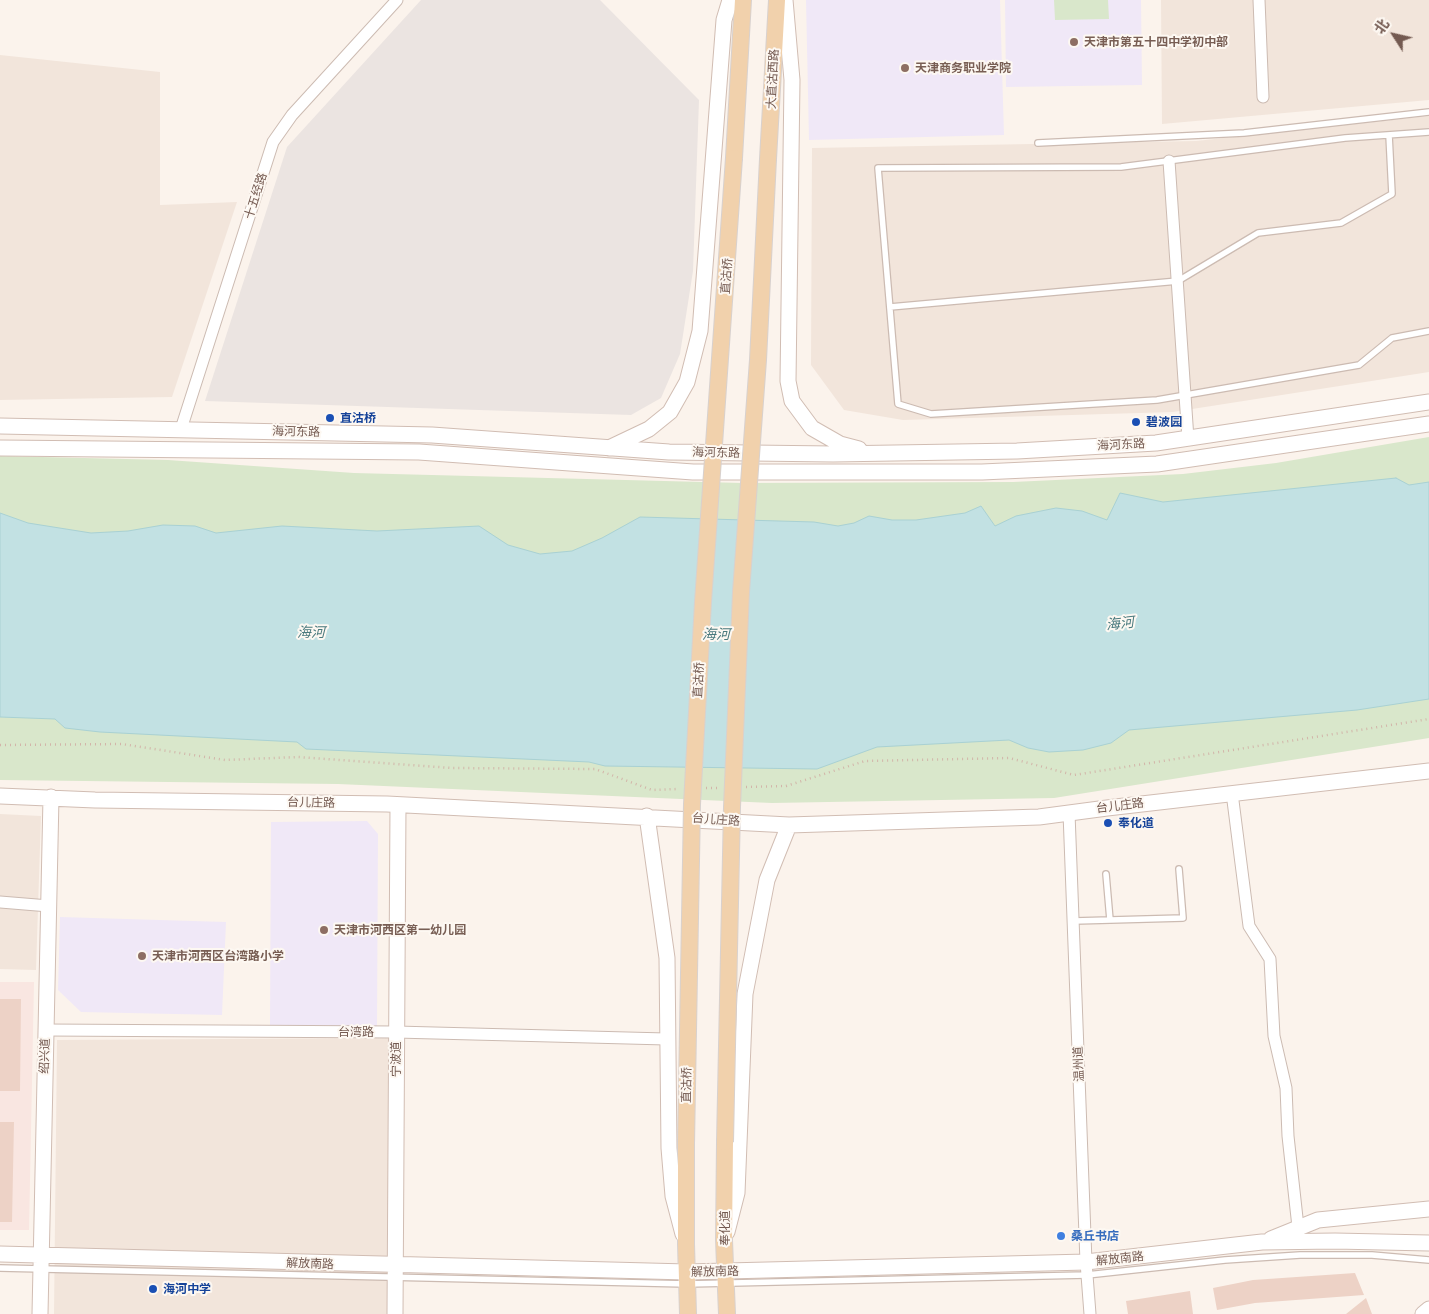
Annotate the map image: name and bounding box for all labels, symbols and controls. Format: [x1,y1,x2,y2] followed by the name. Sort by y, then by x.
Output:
[1369,10,1419,60] north arrow
[1371,16,1392,37] text: 北
[1084,35,1228,49] place label: 天津市第五十四中学初中部
[1068,36,1080,48] marker: 天津市第五十四中学初中部
[764,49,782,109] street label: 大直沽西路
[915,61,1011,75] place label: 天津商务职业学院
[899,62,911,74] marker: 天津商务职业学院
[242,171,270,221] street label: 十五经路
[719,258,735,294] street label: 直沽桥
[340,411,376,425] place label: 直沽桥
[324,412,336,424] marker: 直沽桥
[1146,415,1182,429] place label: 碧波园
[1130,416,1142,428] marker: 碧波园
[272,424,320,440] street label: 海河东路
[1097,437,1145,453] street label: 海河东路
[692,445,740,461] street label: 海河东路
[1105,614,1135,634] water label: 海河
[297,625,325,641] water label: 海河
[702,627,730,643] water label: 海河
[691,662,707,698] street label: 直沽桥
[287,795,335,811] street label: 台儿庄路
[1095,796,1145,816] street label: 台儿庄路
[692,811,740,829] street label: 台儿庄路
[1118,816,1154,830] place label: 奉化道
[1102,817,1114,829] marker: 奉化道
[334,923,466,937] place label: 天津市河西区第一幼儿园
[318,924,330,936] marker: 天津市河西区第一幼儿园
[152,949,284,963] place label: 天津市河西区台湾路小学
[136,950,148,962] marker: 天津市河西区台湾路小学
[338,1025,374,1039] street label: 台湾路
[37,1038,53,1074] street label: 绍兴道
[389,1041,403,1077] street label: 宁波道
[1071,1046,1087,1082] street label: 温州道
[679,1067,695,1103] street label: 直沽桥
[718,1210,732,1246] street label: 奉化道
[1071,1229,1119,1243] place label: 桑丘书店
[1055,1230,1067,1242] marker: 桑丘书店
[1095,1249,1145,1269] street label: 解放南路
[286,1256,334,1272] street label: 解放南路
[691,1264,739,1280] street label: 解放南路
[163,1282,211,1296] place label: 海河中学
[147,1283,159,1295] marker: 海河中学

